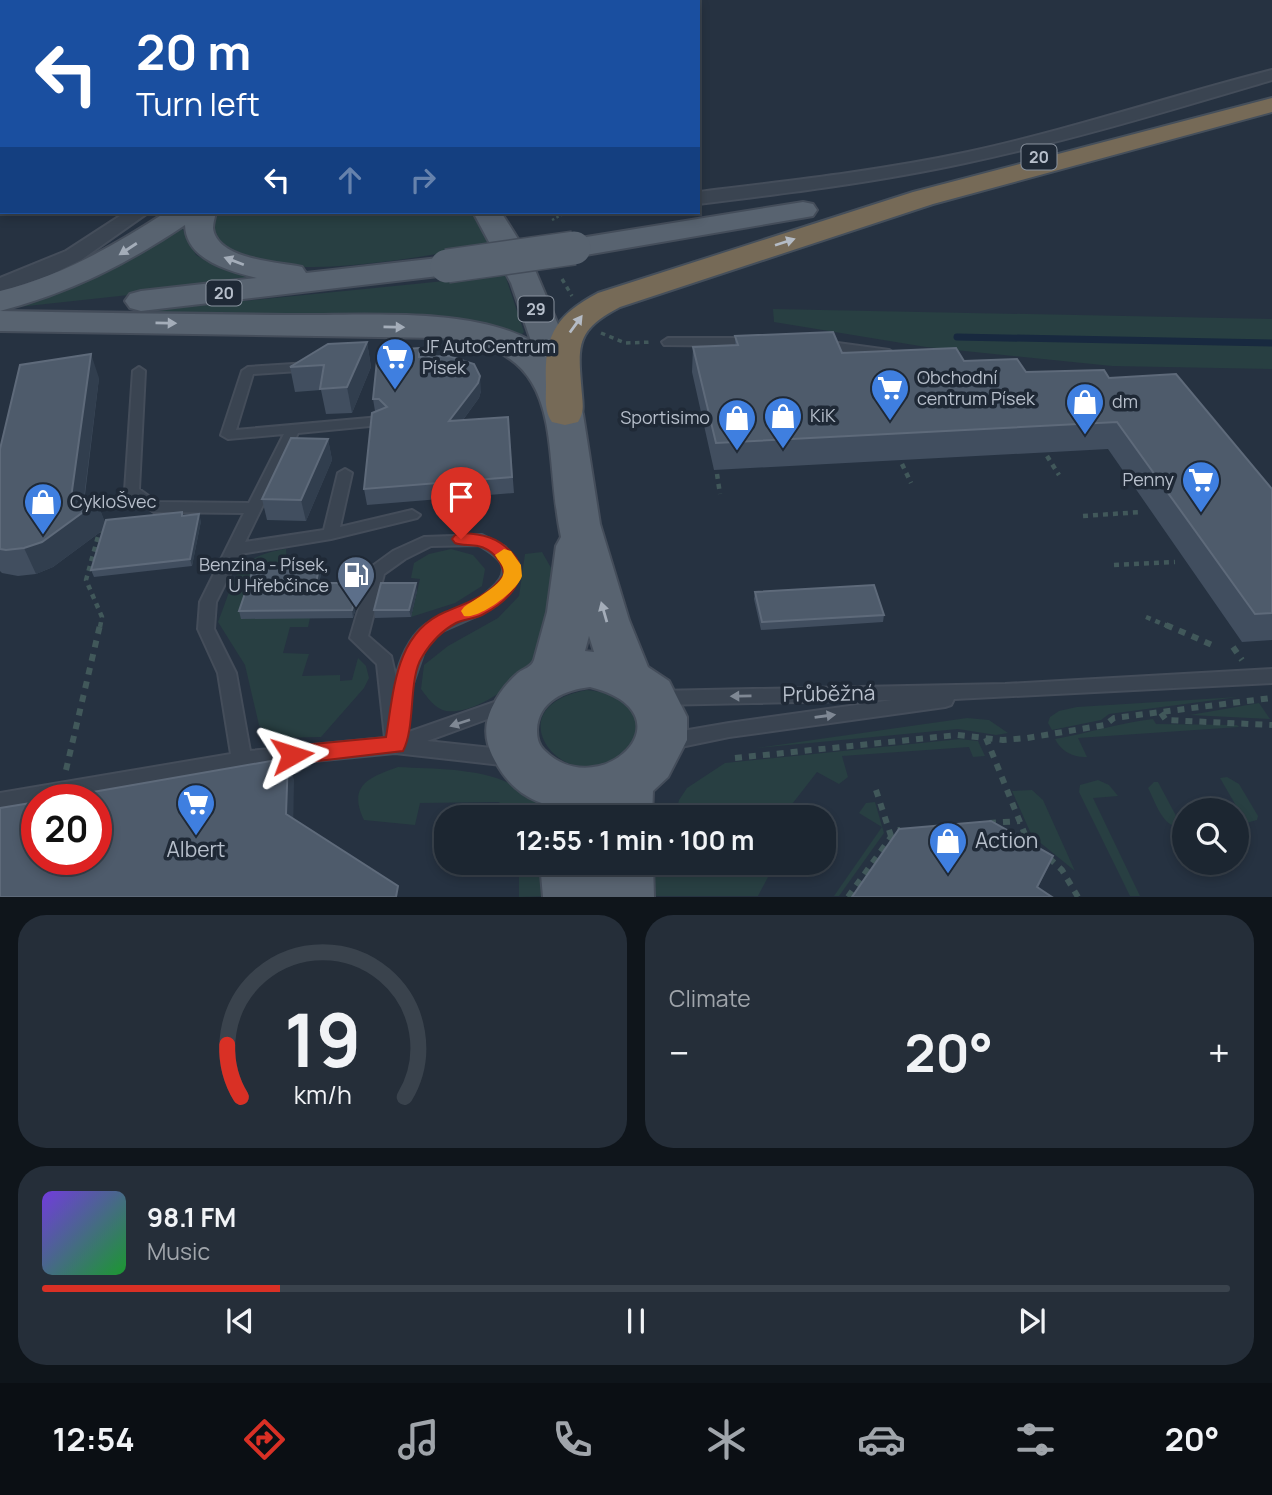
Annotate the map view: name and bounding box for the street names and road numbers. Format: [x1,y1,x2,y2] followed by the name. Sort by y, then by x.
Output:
[1021,144,1056,169] road number: 20
[206,280,242,306] road number: 20
[518,296,554,322] road number: 29
[782,678,876,708] street label: Průběžná

